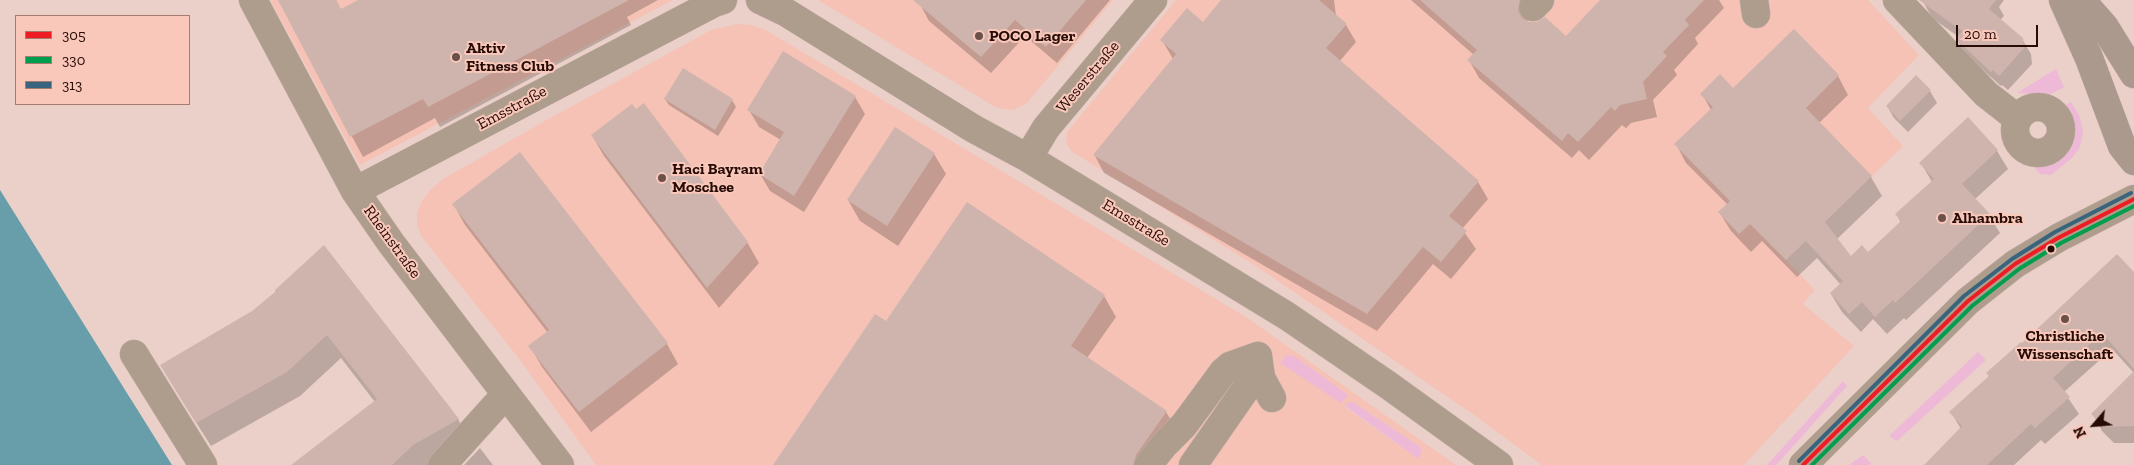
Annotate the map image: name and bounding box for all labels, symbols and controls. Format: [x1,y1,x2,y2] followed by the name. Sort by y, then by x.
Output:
[15,15,190,105] legend
[1959,15,2042,47] scale bar
[1964,25,1997,43] text: 20 m
[62,26,86,44] text: 305
[989,26,1076,46] place label: POCO Lager
[973,30,985,42] marker: POCO Lager
[1052,37,1124,117] street label: Weserstraße
[466,38,554,76] place label: Aktiv Fitness Club
[62,51,85,69] text: 330
[450,51,462,63] marker: Aktiv Fitness Club
[62,76,82,94] text: 313
[474,82,550,134] street label: Emsstraße
[672,159,763,197] place label: Haci Bayram Moschee
[656,172,668,184] marker: Haci Bayram Moschee
[1099,195,1173,251] street label: Emsstraße
[359,202,425,282] street label: Rheinstraße
[1952,208,2023,228] place label: Alhambra
[1936,212,1948,224] marker: Alhambra
[2046,244,2056,254] unlabelled marker
[2059,313,2071,325] marker: Christliche Wissenschaft
[2017,326,2113,364] place label: Christliche Wissenschaft
[2069,400,2119,450] north arrow
[2070,423,2090,441] text: N

